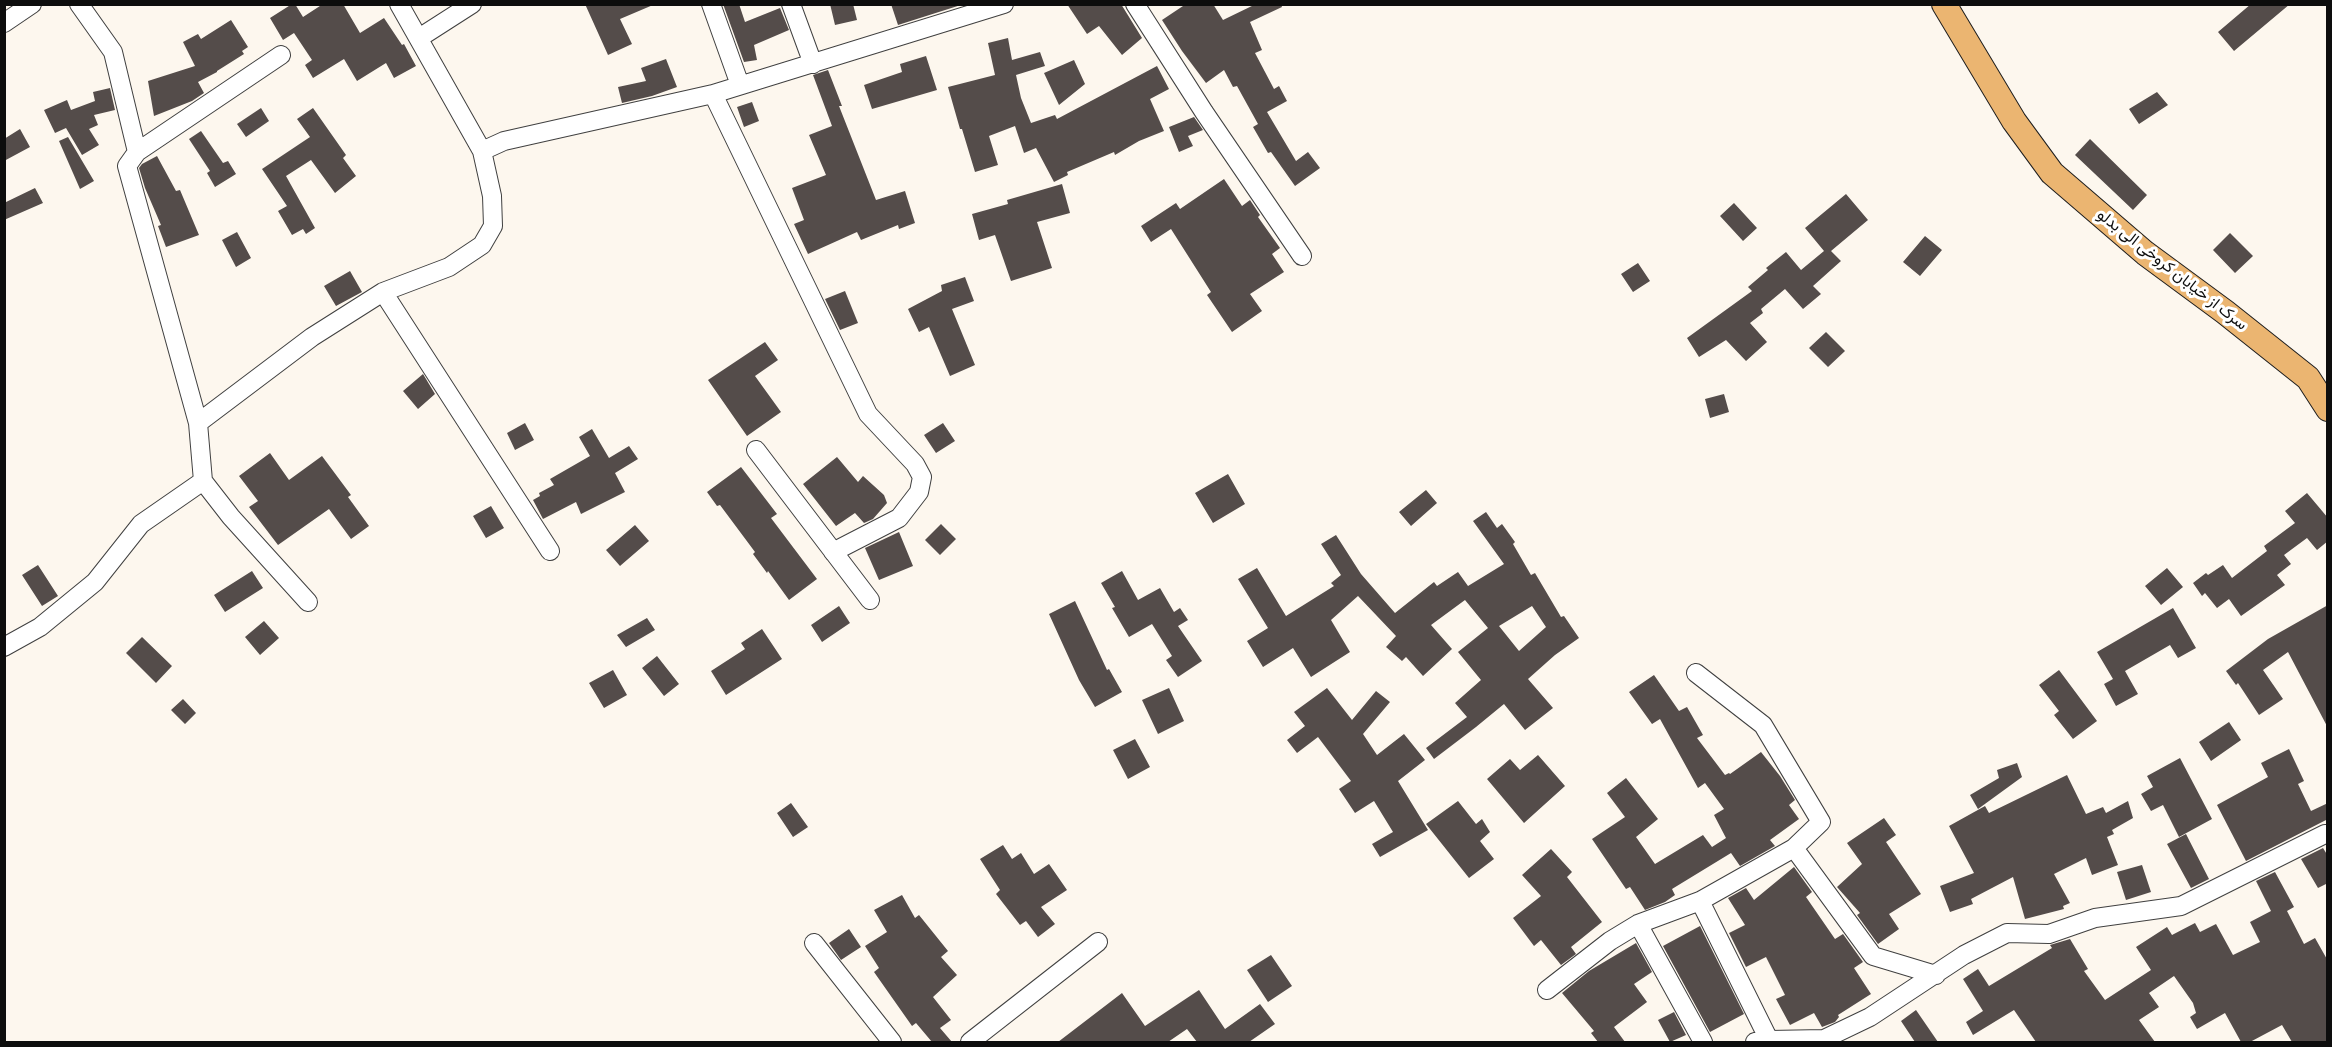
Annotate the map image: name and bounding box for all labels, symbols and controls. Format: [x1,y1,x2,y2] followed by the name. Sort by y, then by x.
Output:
[2093,205,2251,335] street label: سرک از خیابان کروخی الی بدلو

